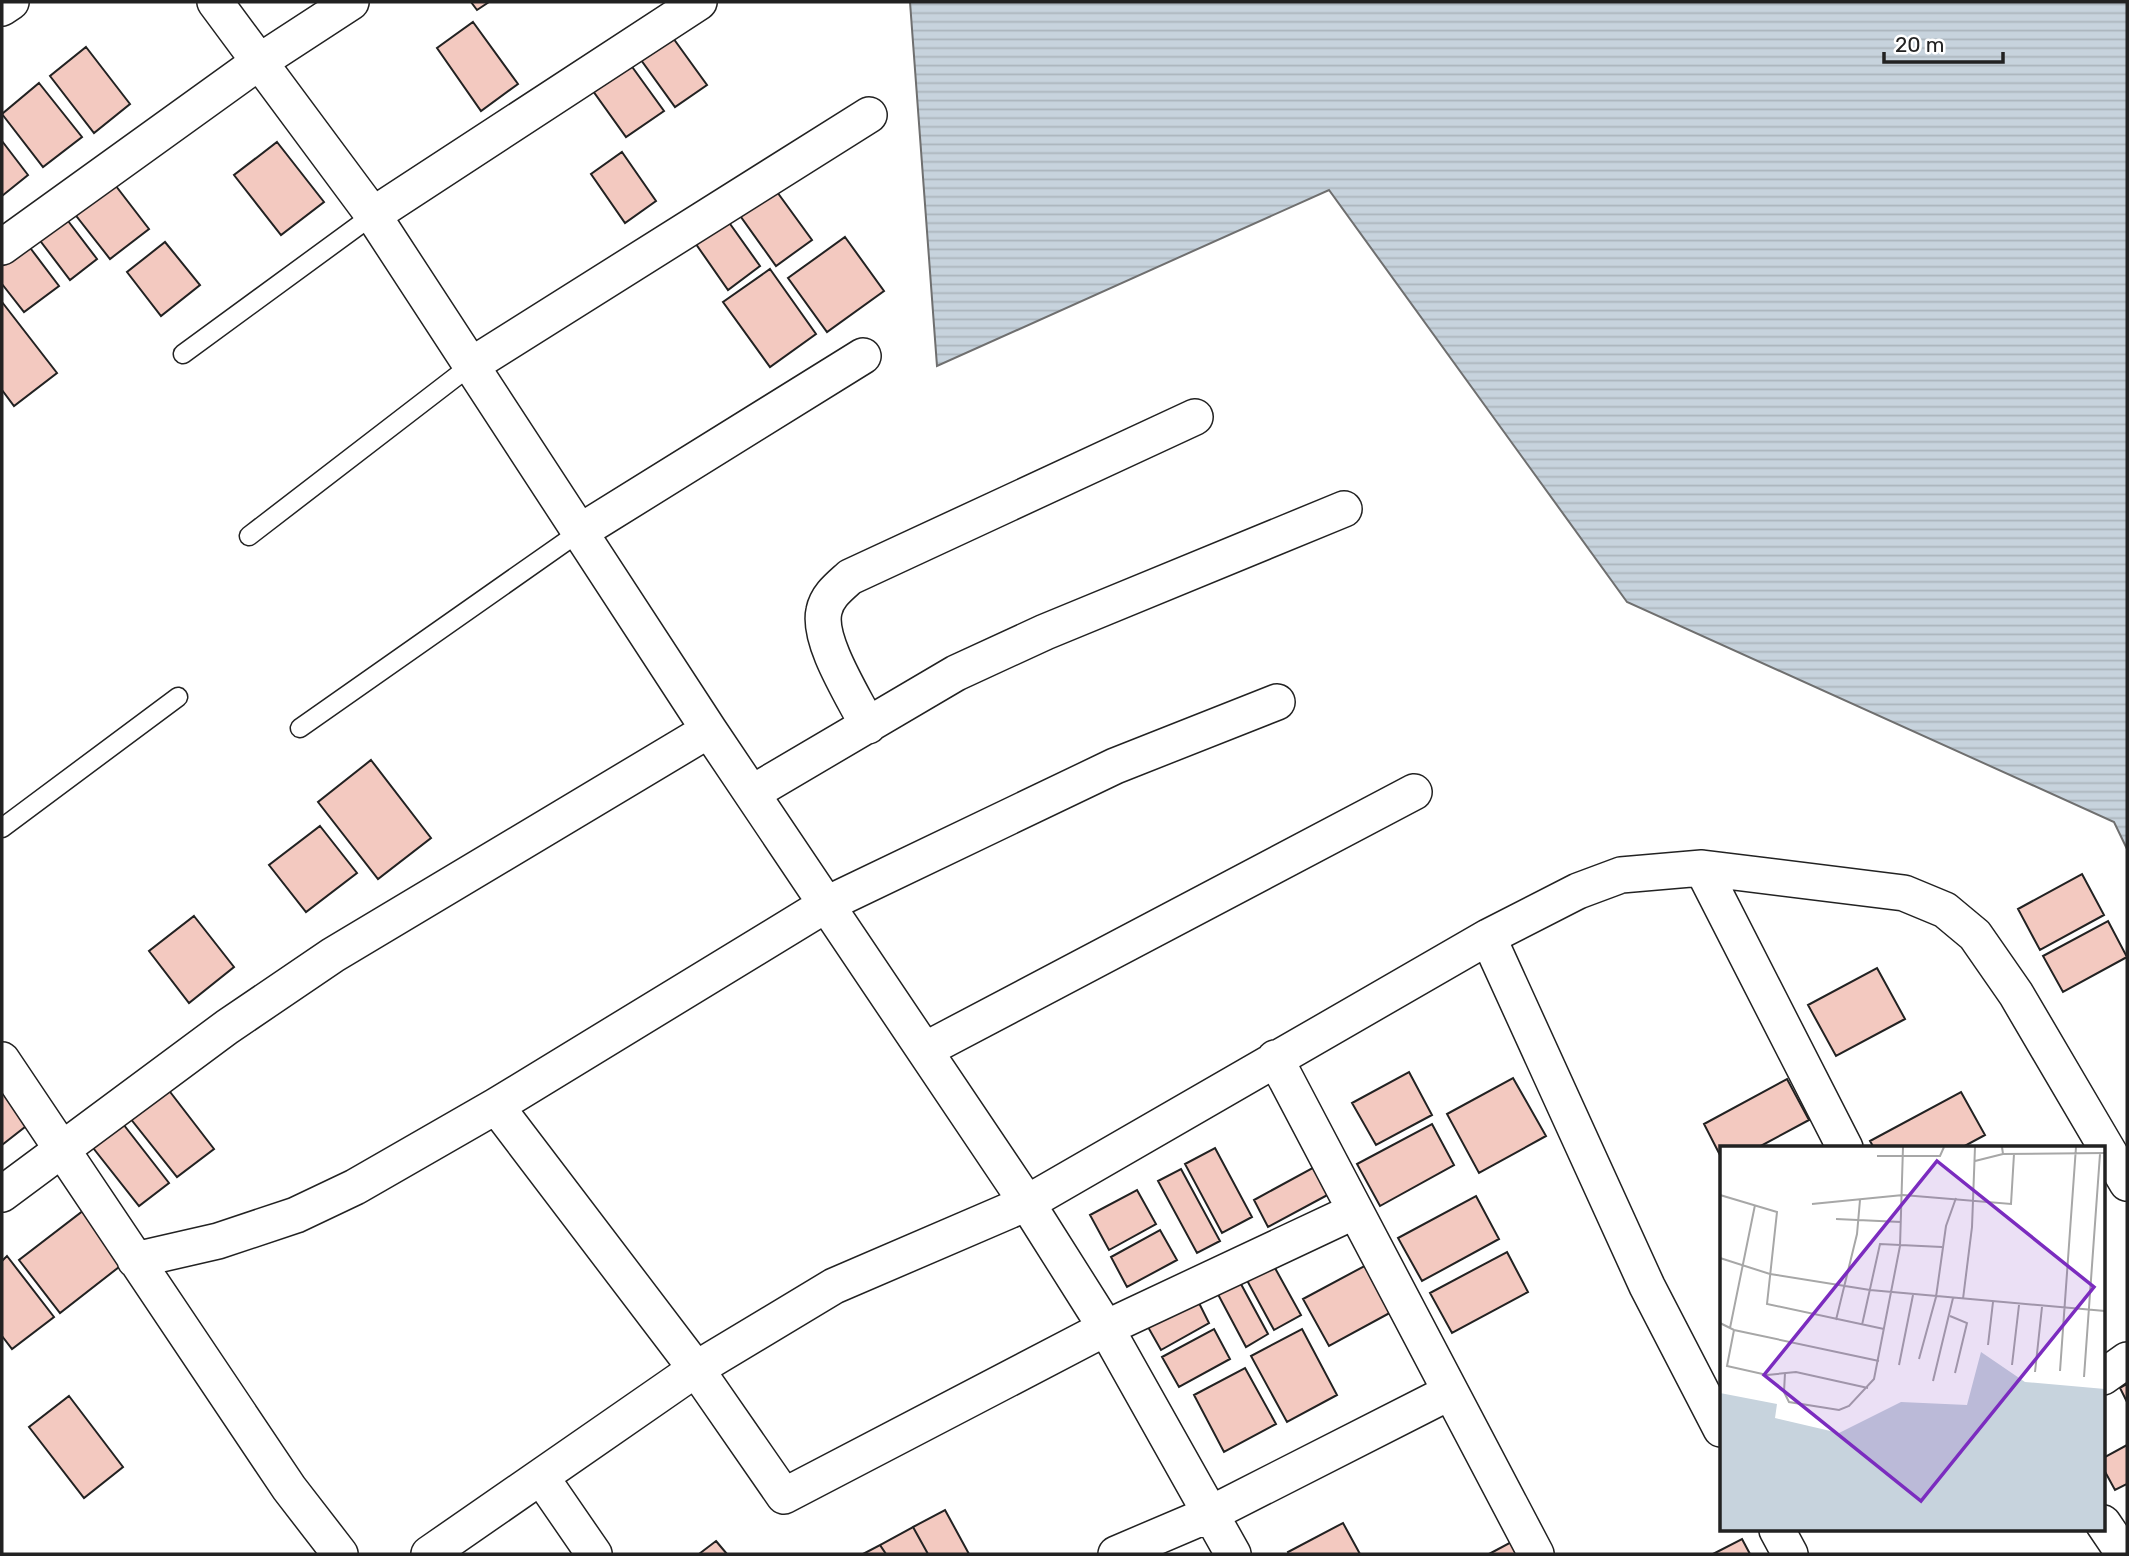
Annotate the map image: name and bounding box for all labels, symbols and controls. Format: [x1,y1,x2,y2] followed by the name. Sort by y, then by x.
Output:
[1884,21,2003,65] scale bar
[1895,32,1944,57] text: 20 m
[1720,1146,2104,1532] inset map

